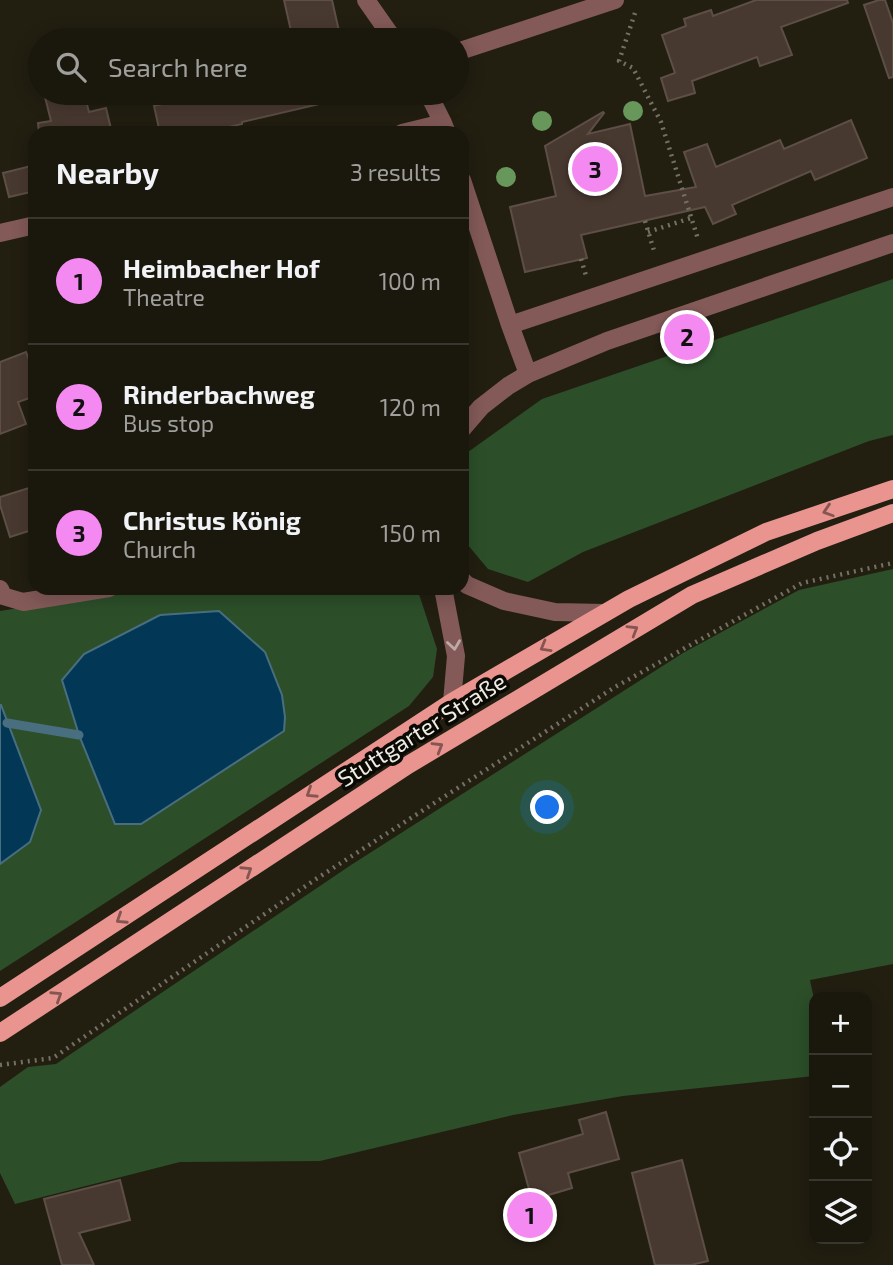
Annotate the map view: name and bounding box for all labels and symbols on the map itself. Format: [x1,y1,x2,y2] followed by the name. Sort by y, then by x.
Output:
[572,143,618,195] pin: 3
[664,311,710,363] pin: 2
[823,503,835,517] one-way arrow
[626,625,639,638] one-way arrow
[446,639,461,651] one-way arrow
[540,639,553,652] one-way arrow
[332,666,511,792] street label: Stuttgarter Straße
[430,742,443,755] one-way arrow
[306,785,319,798] one-way arrow
[530,790,564,824] your location
[239,866,252,879] one-way arrow
[115,910,128,923] one-way arrow
[49,991,62,1004] one-way arrow
[507,1189,553,1241] pin: 1

